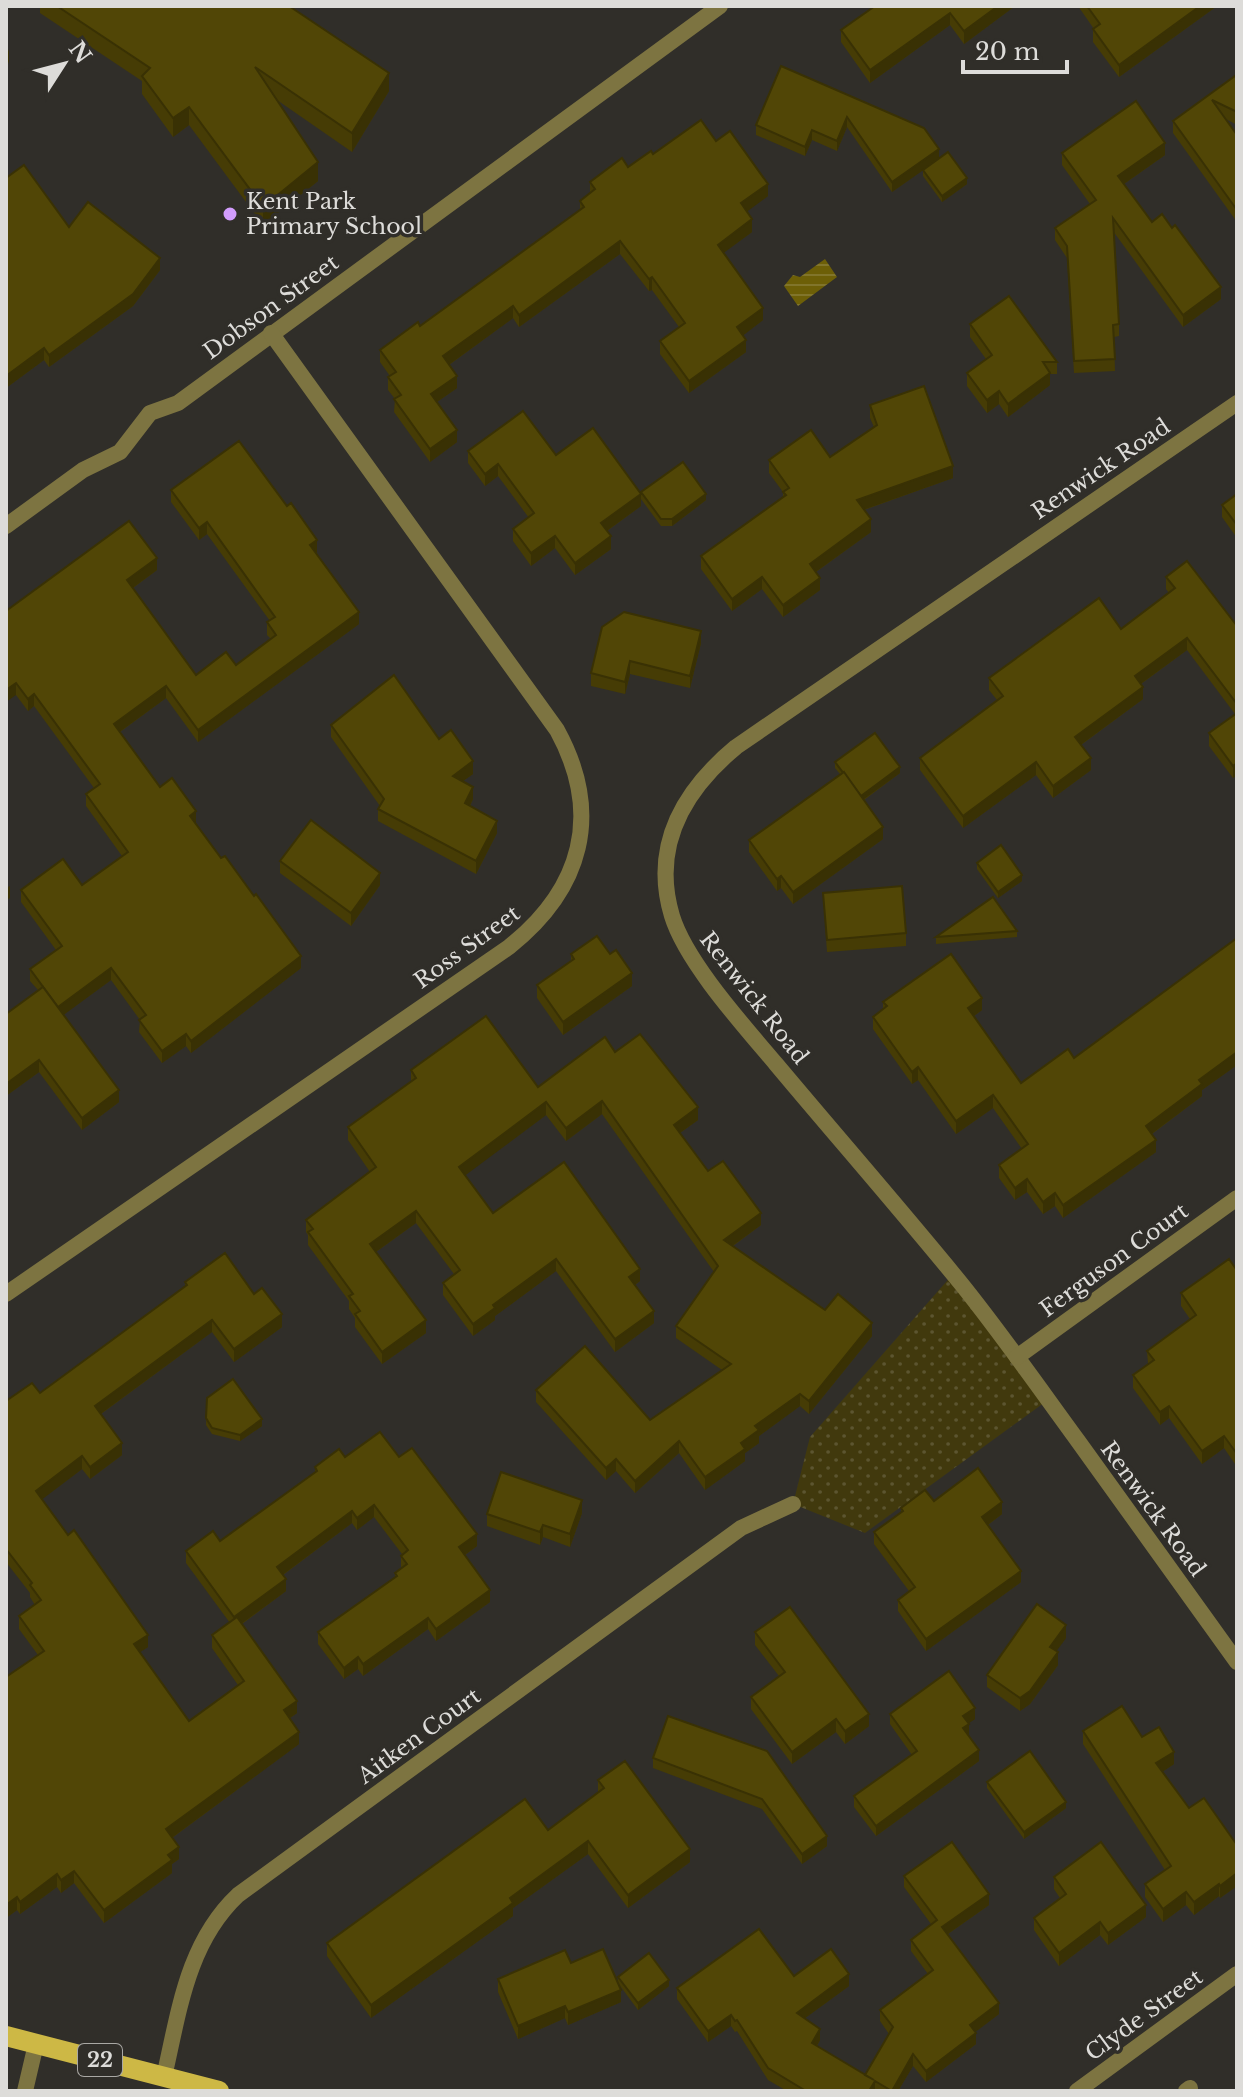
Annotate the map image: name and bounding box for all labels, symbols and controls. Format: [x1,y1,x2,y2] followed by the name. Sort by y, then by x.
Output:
[24,24,104,104] north arrow
[963,24,1067,74] scale bar
[63,36,97,69] text: N
[975,37,1040,66] text: 20 m
[246,188,422,240] place label: Kent Park Primary School
[221,205,239,223] marker: Kent Park Primary School
[198,249,344,365] street label: Dobson Street
[1027,413,1175,525] street label: Renwick Road
[409,899,526,994] street label: Ross Street
[694,926,814,1070] street label: Renwick Road
[1035,1197,1194,1323] street label: Ferguson Court
[1095,1436,1211,1582] street label: Renwick Road
[352,1682,486,1790] street label: Aitken Court
[1080,1963,1208,2067] street label: Clyde Street
[78,2044,122,2076] road number: 22

